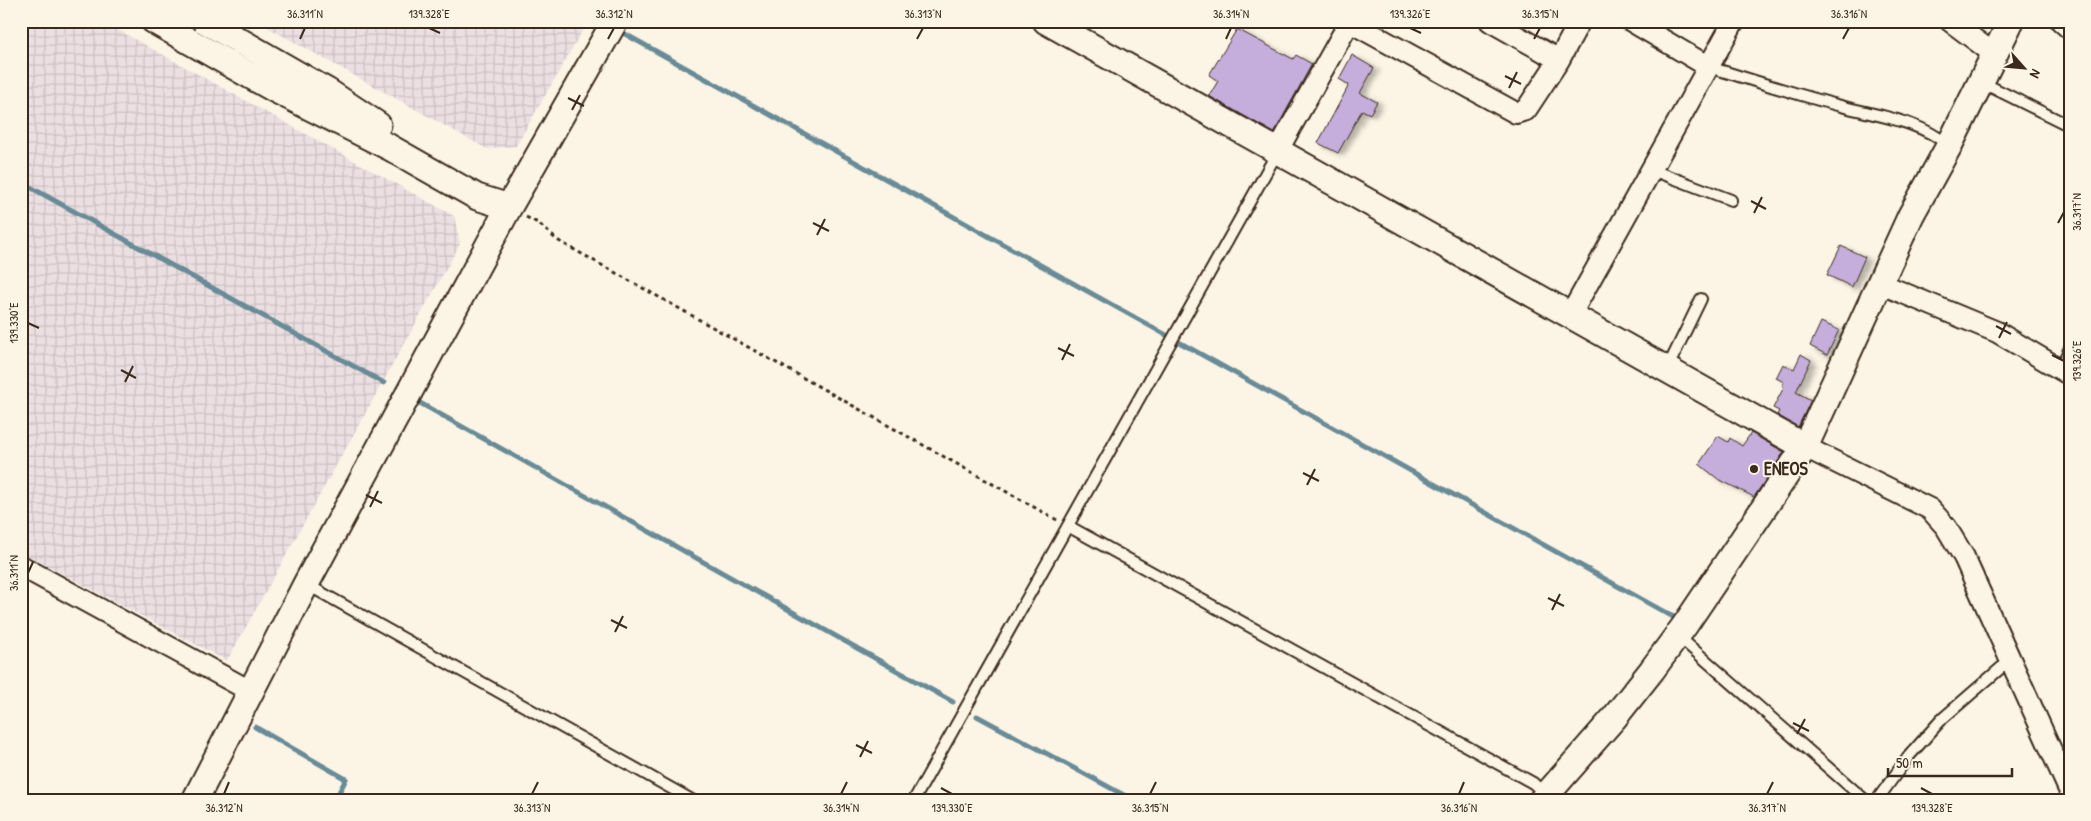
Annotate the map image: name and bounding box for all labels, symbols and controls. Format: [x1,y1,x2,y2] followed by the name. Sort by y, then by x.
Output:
[287,5,323,22] text: 36.311°N
[409,5,450,22] text: 139.328°E
[595,5,633,22] text: 36.312°N
[904,5,942,22] text: 36.313°N
[1213,5,1249,22] text: 36.314°N
[1390,5,1431,22] text: 139.326°E
[1522,5,1558,22] text: 36.315°N
[1831,5,1867,22] text: 36.316°N
[1998,42,2048,92] north arrow
[2026,66,2046,82] text: N
[2068,193,2085,231] text: 36.317°N
[5,302,22,343] text: 139.330°E
[2068,340,2085,381] text: 139.326°E
[1764,456,1808,481] place label: ENEOS
[1748,463,1760,475] marker: ENEOS
[5,555,22,591] text: 36.311°N
[1888,746,2012,778] scale bar
[1896,752,1923,773] text: 50 m
[205,799,243,816] text: 36.312°N
[513,799,551,816] text: 36.313°N
[823,799,859,816] text: 36.314°N
[932,799,973,816] text: 139.330°E
[1132,799,1168,816] text: 36.315°N
[1441,799,1477,816] text: 36.316°N
[1748,799,1786,816] text: 36.317°N
[1912,799,1953,816] text: 139.328°E

